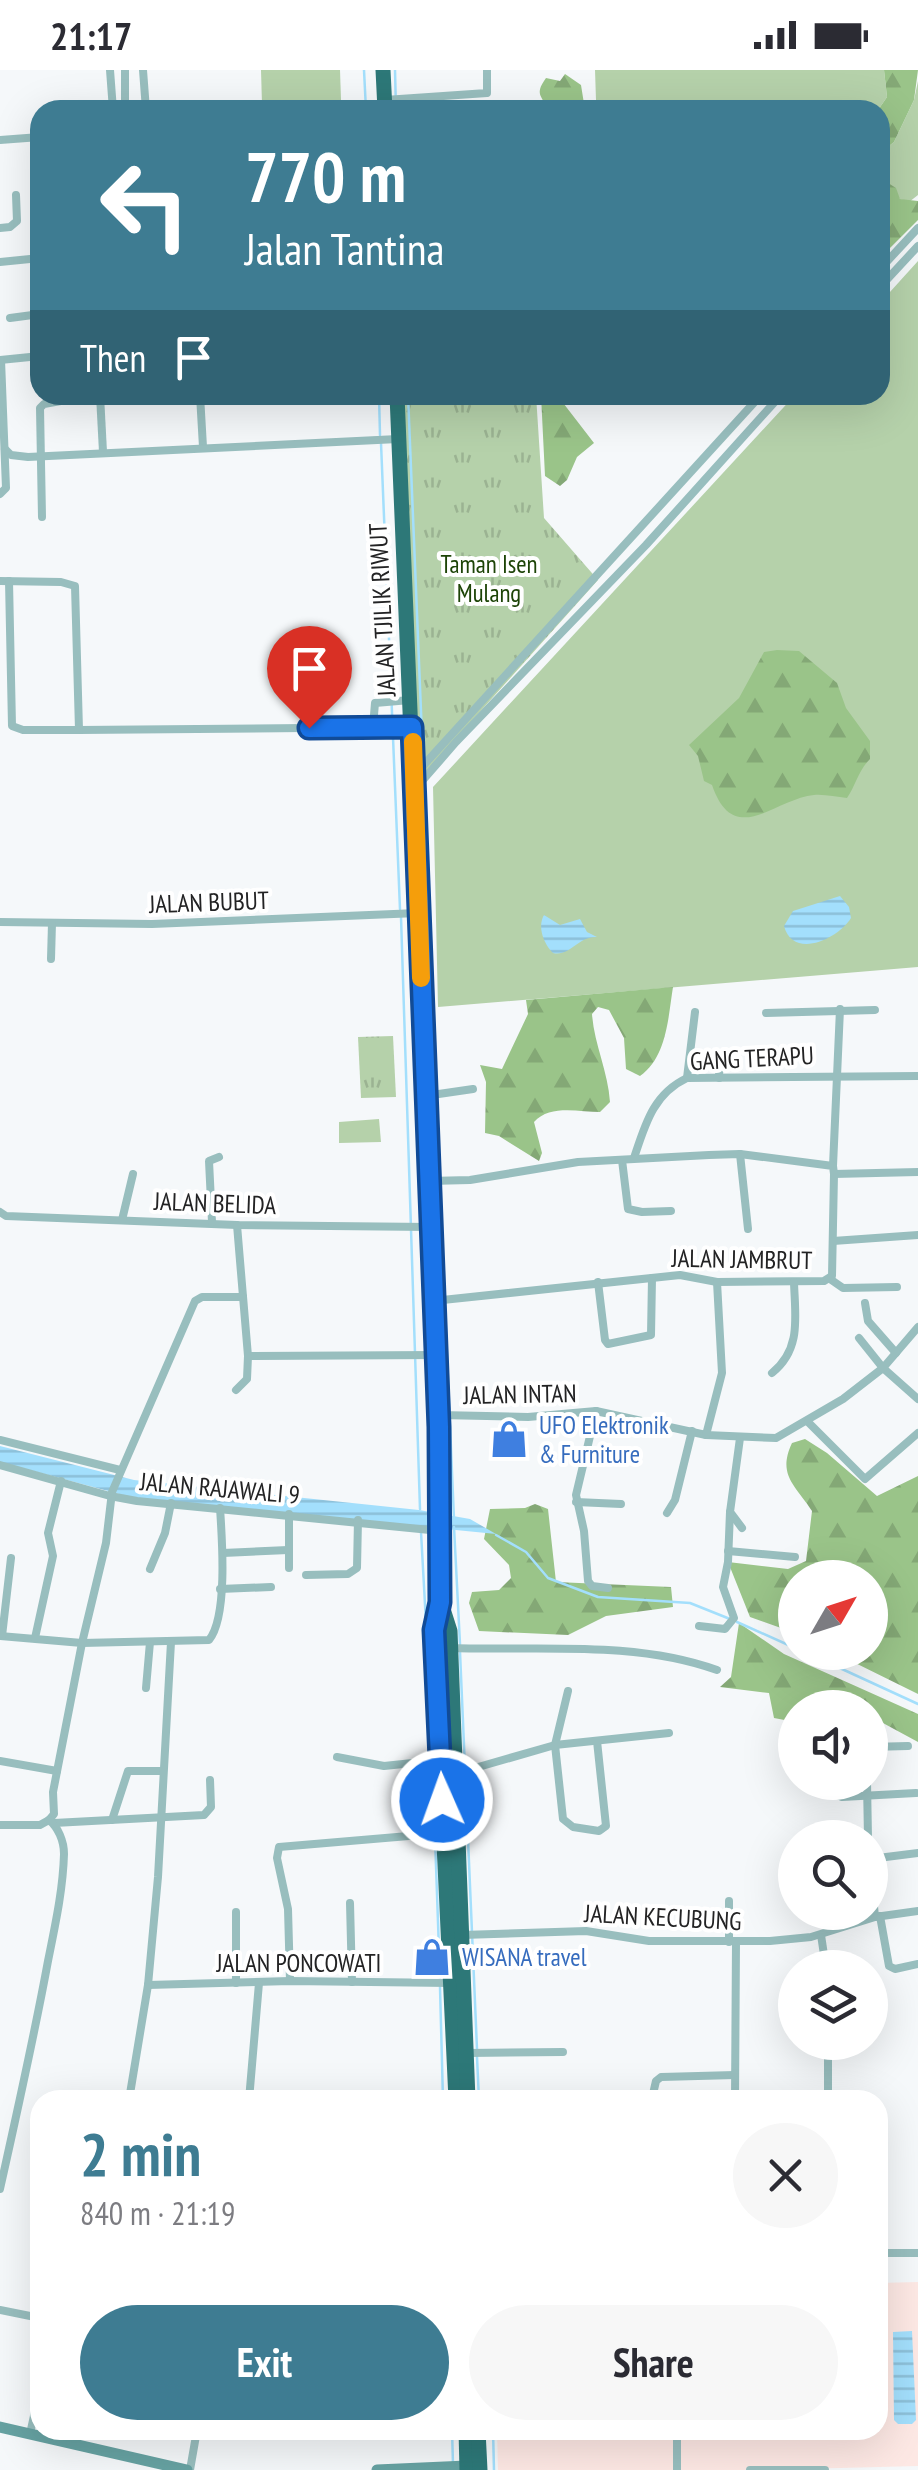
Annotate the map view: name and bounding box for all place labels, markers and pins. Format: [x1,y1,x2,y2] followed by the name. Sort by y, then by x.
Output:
[267,626,352,729] pin
[539,1409,669,1470] place label: UFO Elektronik & Furniture
[488,1418,530,1460] shop icon: UFO Elektronik & Furniture
[411,1936,453,1978] shop icon: WISANA travel
[462,1941,587,1973] place label: WISANA travel

